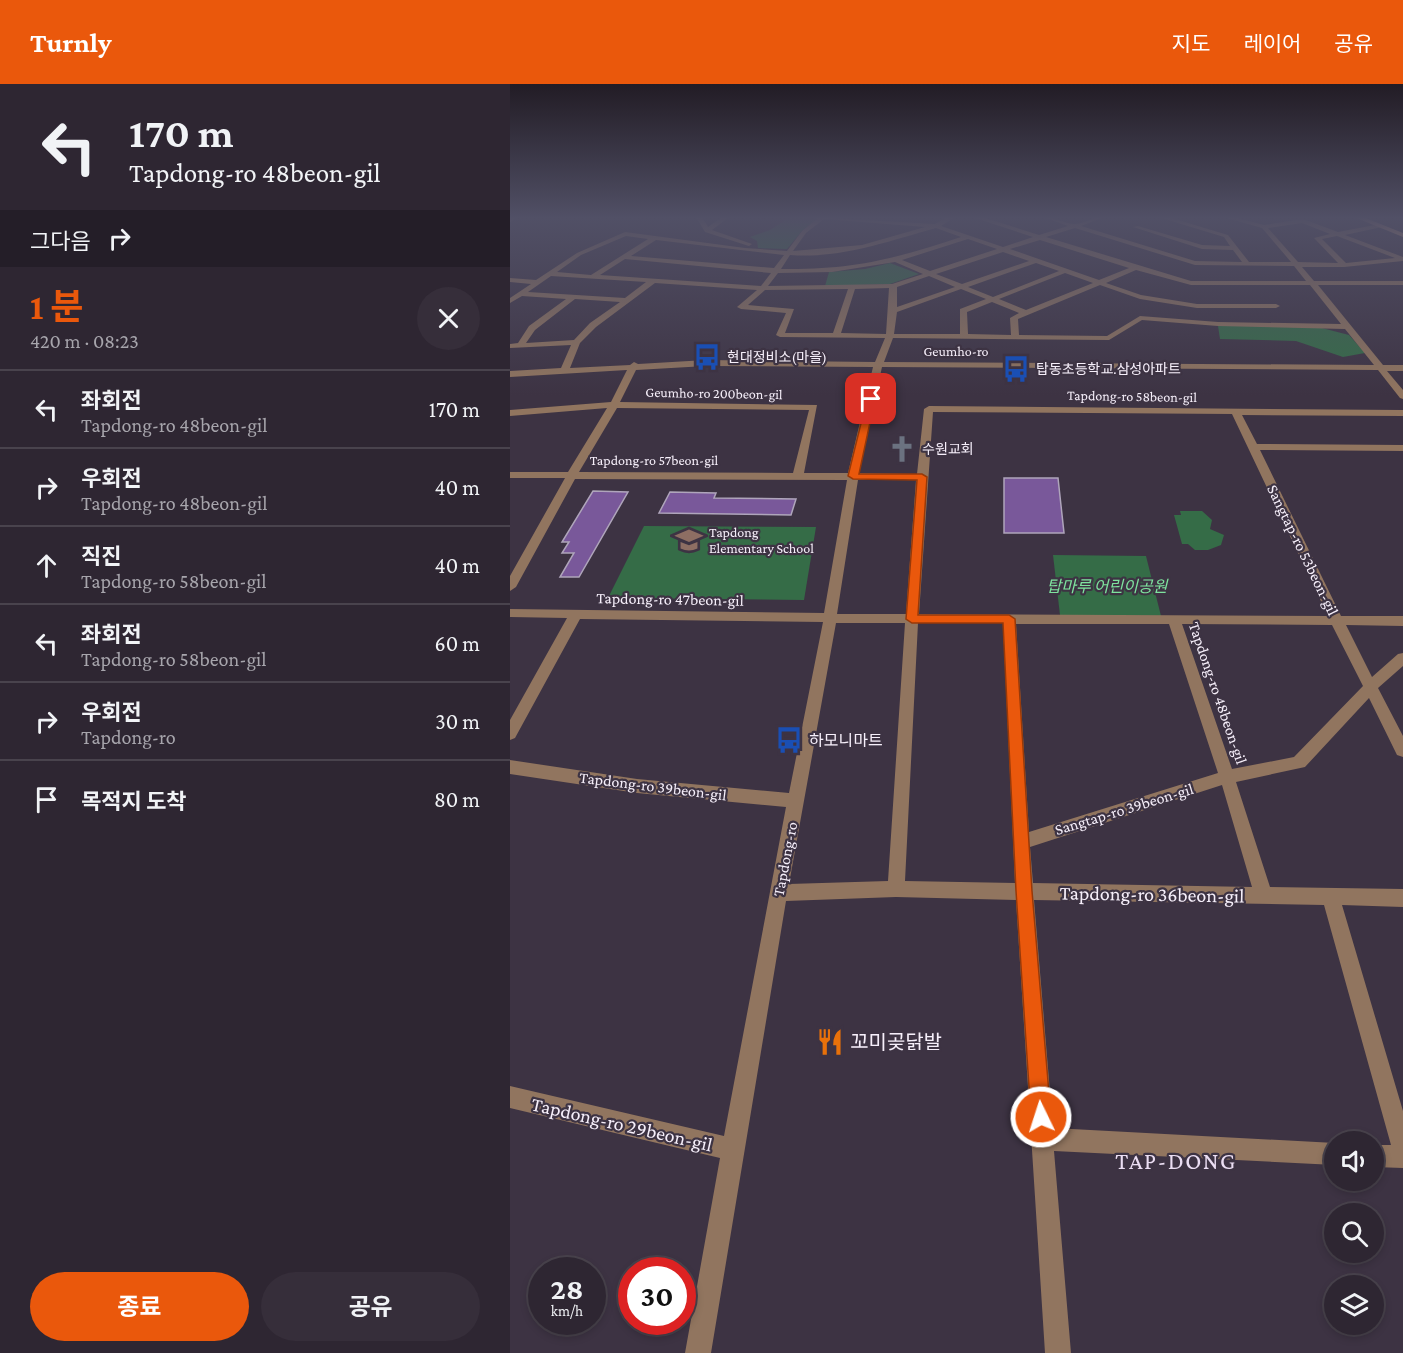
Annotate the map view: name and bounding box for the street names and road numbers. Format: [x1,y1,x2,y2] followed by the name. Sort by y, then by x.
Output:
[923,343,989,359] street label: Geumho-ro
[645,384,783,402] street label: Geumho-ro 200beon-gil
[1067,387,1197,405] street label: Tapdong-ro 58beon-gil
[590,452,719,468] street label: Tapdong-ro 57beon-gil
[1263,482,1342,619] street label: Sangtap-ro 53beon-gil
[596,589,744,610] street label: Tapdong-ro 47beon-gil
[1185,620,1250,767] street label: Tapdong-ro 48beon-gil
[578,769,728,804] street label: Tapdong-ro 39beon-gil
[1053,780,1196,839] street label: Sangtap-ro 39beon-gil
[769,820,802,898] street label: Tapdong-ro
[1059,881,1245,908] street label: Tapdong-ro 36beon-gil
[529,1092,715,1157] street label: Tapdong-ro 29beon-gil

